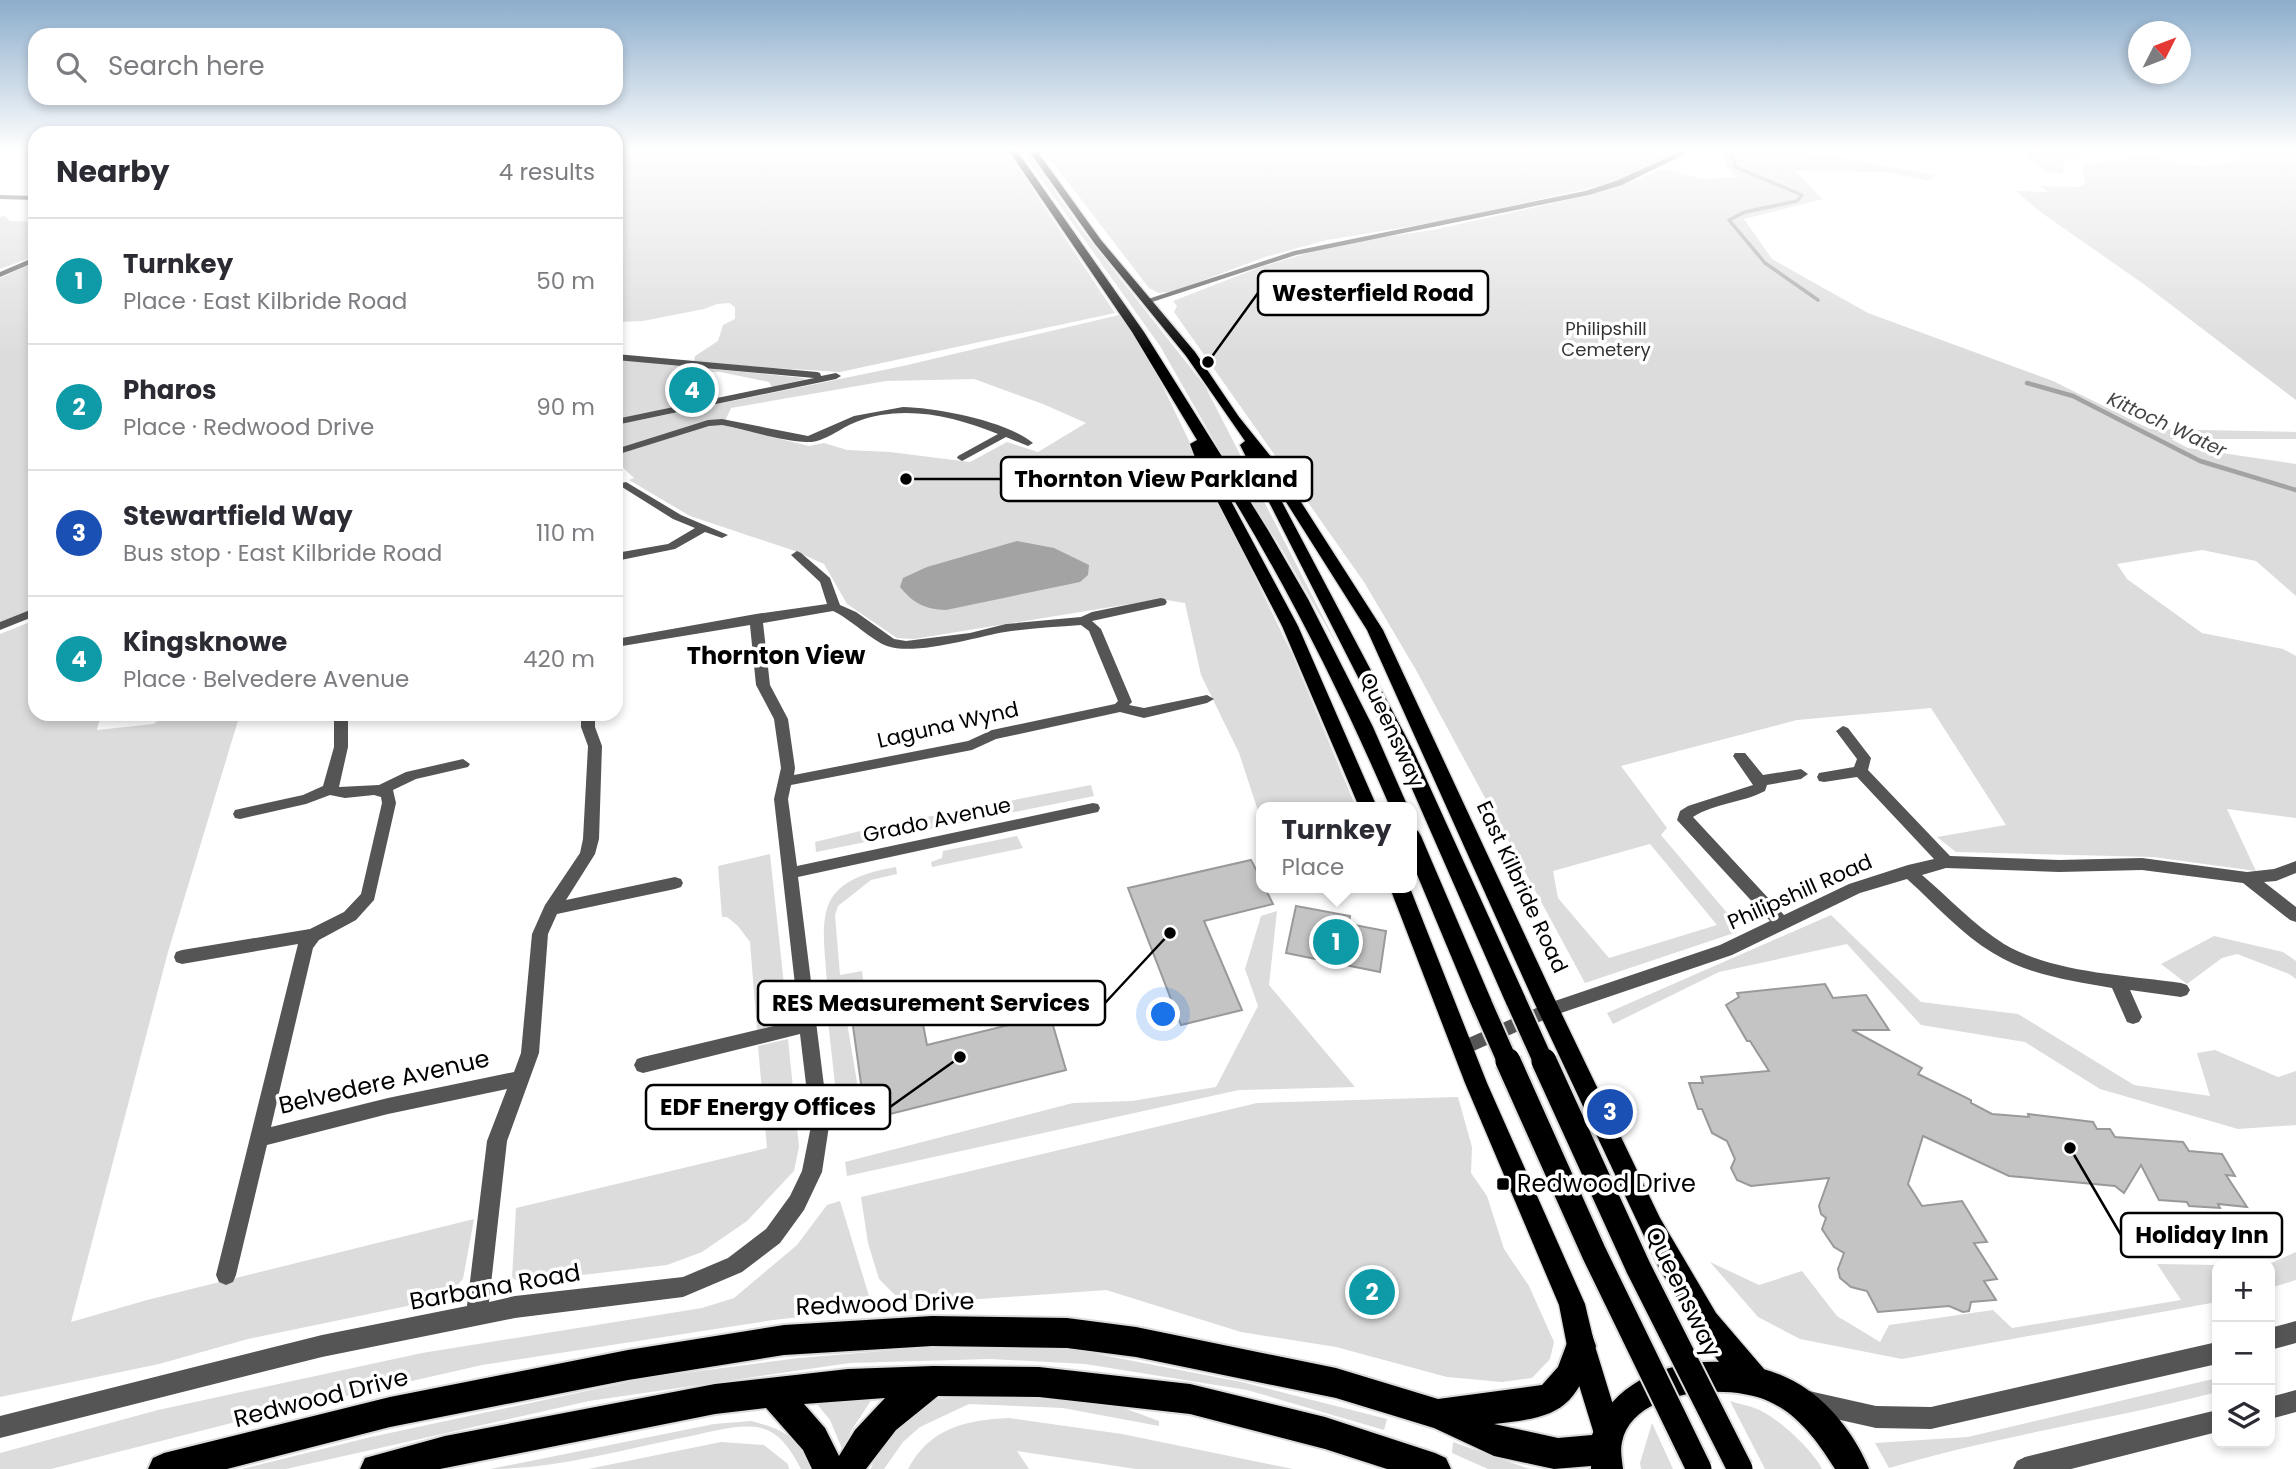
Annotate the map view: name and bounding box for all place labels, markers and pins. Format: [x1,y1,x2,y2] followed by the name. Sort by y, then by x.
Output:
[1258,271,1488,315] callout: Westerfield Road
[669,364,715,416] pin: 4
[1001,457,1312,501] callout: Thornton View Parkland
[1313,916,1359,968] pin: 1
[758,981,1105,1025] callout: RES Measurement Services
[646,1085,890,1129] callout: EDF Energy Offices
[1587,1086,1633,1138] pin: 3
[1517,1167,1696,1200] place label: Redwood Drive
[1495,1176,1511,1192] marker: Redwood Drive
[2121,1213,2282,1257] callout: Holiday Inn
[1349,1266,1395,1318] pin: 2

